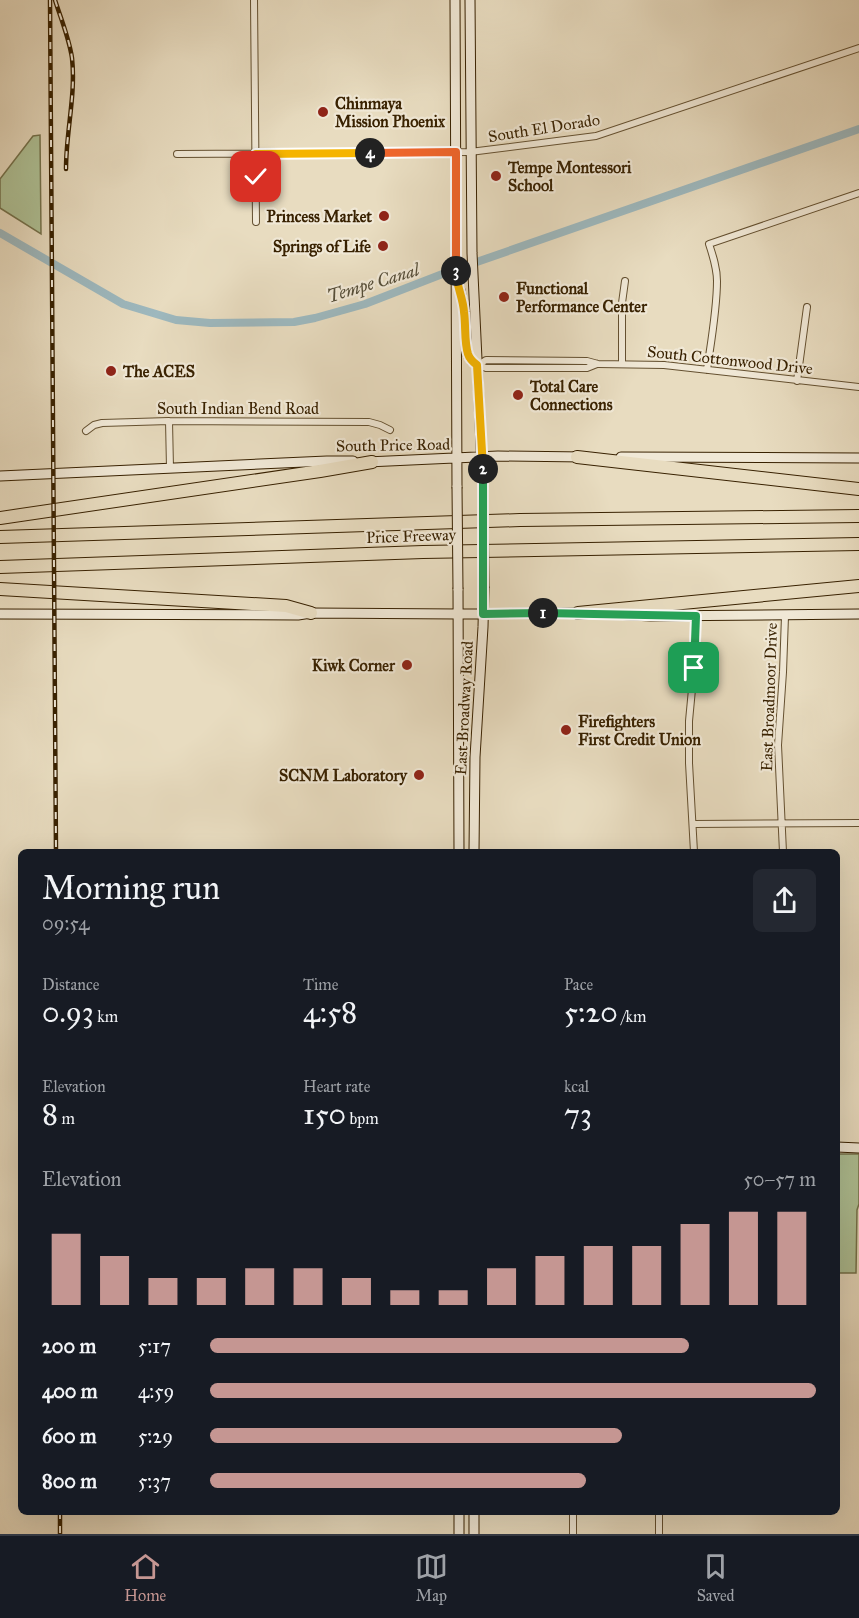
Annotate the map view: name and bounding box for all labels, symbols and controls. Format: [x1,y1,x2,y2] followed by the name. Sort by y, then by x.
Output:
[335,94,446,131] place label: Chinmaya Mission Phoenix
[316,105,330,119] marker: Chinmaya Mission Phoenix
[487,110,601,146] street label: South El Dorado
[355,138,385,168] pin: 4
[366,143,374,162] text: 4
[230,151,281,202] pin
[507,158,632,195] place label: Tempe Montessori School
[239,160,272,193] icon: check
[489,169,503,183] marker: Tempe Montessori School
[267,207,372,226] place label: Princess Market
[377,209,391,223] marker: Princess Market
[273,237,371,257] place label: Springs of Life
[376,239,390,253] marker: Springs of Life
[441,256,471,286] pin: 3
[324,258,424,308] water label: Tempe Canal
[453,261,459,280] text: 3
[516,279,648,316] place label: Functional Performance Center
[497,290,511,304] marker: Functional Performance Center
[646,342,814,378] street label: South Cottonwood Drive
[122,362,195,381] place label: The ACES
[104,364,118,378] marker: The ACES
[529,377,613,414] place label: Total Care Connections
[511,388,525,402] marker: Total Care Connections
[157,399,319,418] street label: South Indian Bend Road
[336,435,450,455] street label: South Price Road
[468,454,498,484] pin: 2
[479,459,487,478] text: 2
[366,525,457,547] street label: Price Freeway
[528,598,558,628] pin: 1
[540,603,546,622] text: 1
[757,622,781,772] street label: East Broadmoor Drive
[451,640,477,776] street label: East Broadway Road
[668,642,719,693] pin
[677,651,710,684] icon: arrive
[312,656,396,675] place label: Kiwk Corner
[400,658,414,672] marker: Kiwk Corner
[578,712,701,749] place label: Firefighters First Credit Union
[559,723,573,737] marker: Firefighters First Credit Union
[279,766,408,786] place label: SCNM Laboratory
[412,768,426,782] marker: SCNM Laboratory
[42,868,220,908] text: Morning run
[753,869,816,932] button: share
[42,911,89,935] text: 09:54
[42,975,99,994] text: Distance
[303,975,338,994] text: Time
[564,975,593,994] text: Pace
[42,994,94,1030] text: 0.93
[303,994,357,1030] text: 4:58
[564,994,618,1030] text: 5:20
[94,1007,118,1026] text: km
[618,1007,646,1026] text: /km
[42,1077,106,1096] text: Elevation
[303,1077,370,1096] text: Heart rate
[564,1077,589,1096] text: kcal
[42,1096,58,1132] text: 8
[303,1096,346,1132] text: 150
[564,1096,592,1132] text: 73
[58,1109,75,1128] text: m
[346,1109,379,1128] text: bpm
[42,1167,121,1191] text: Elevation
[744,1167,816,1191] text: 50–57 m
[42,1334,96,1358] text: 200 m
[138,1334,171,1358] text: 5:17
[42,1379,98,1403] text: 400 m
[138,1379,174,1403] text: 4:59
[42,1424,97,1448] text: 600 m
[138,1424,173,1448] text: 5:29
[42,1469,97,1493] text: 800 m
[138,1469,171,1493] text: 5:37
[124,1550,166,1605] tab: Home
[415,1550,448,1605] tab: Map
[697,1550,735,1605] tab: Saved

